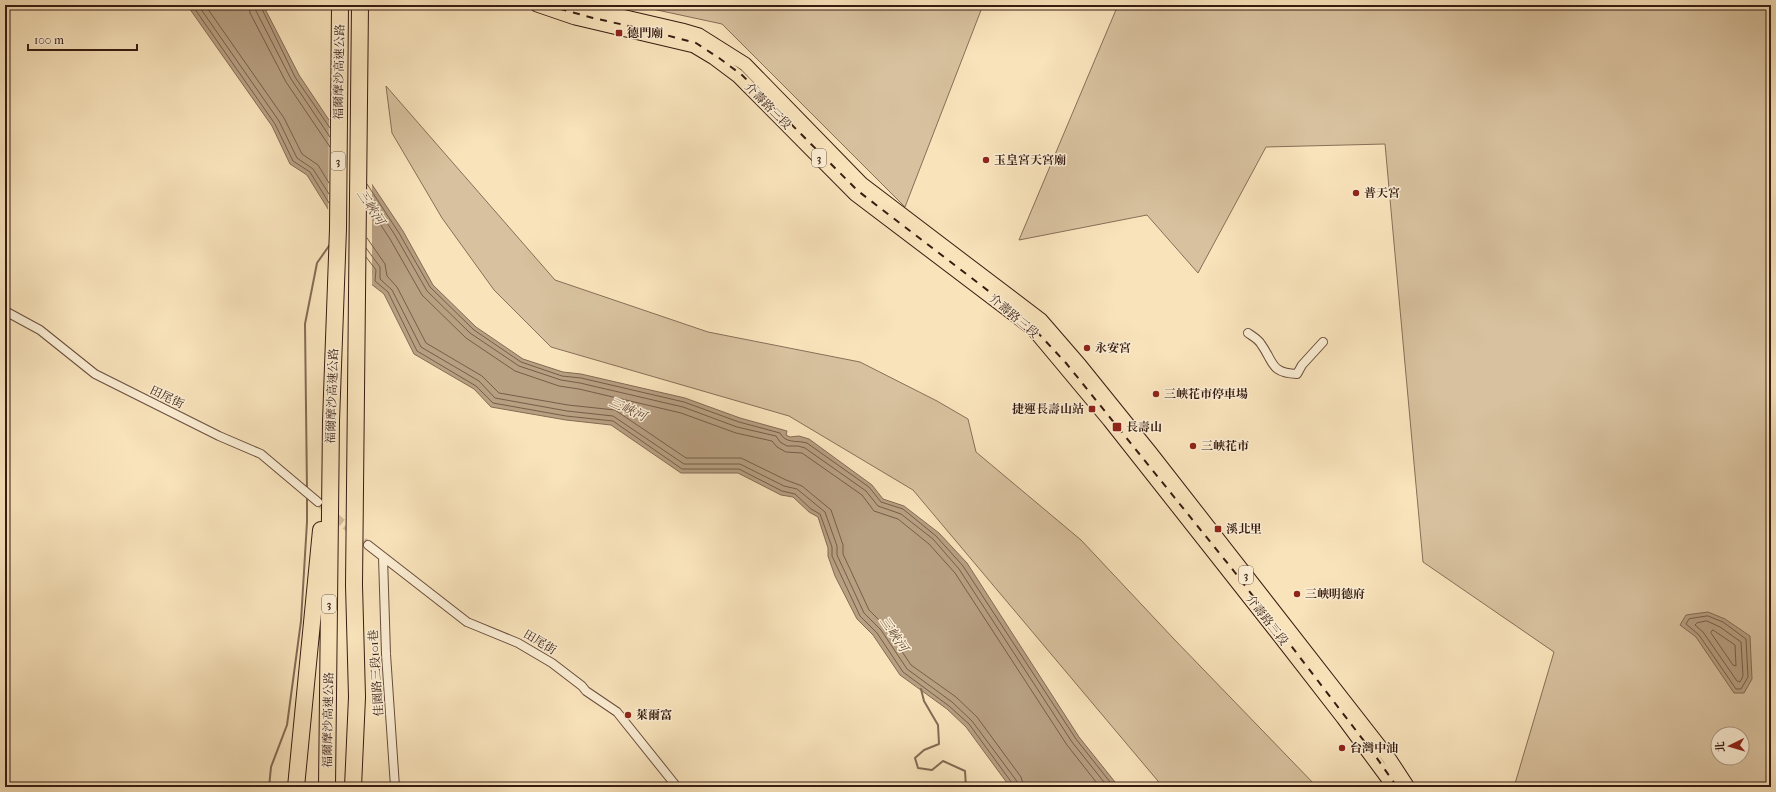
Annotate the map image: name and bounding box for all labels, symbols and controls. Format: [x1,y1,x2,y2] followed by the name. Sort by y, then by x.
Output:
[331,24,347,120] street label: 福爾摩沙高速公路
[28,26,137,52] scale bar
[627,26,663,40] place label: 德門廟
[614,28,624,38] marker: 德門廟
[34,33,64,47] text: 100 m
[742,80,794,132] street label: 介壽路三段
[812,149,826,167] road number: 3
[331,152,345,170] road number: 3
[994,153,1066,167] place label: 玉皇宮天宮廟
[981,155,991,165] marker: 玉皇宮天宮廟
[1364,186,1400,200] place label: 普天宮
[354,187,389,229] water label: 三峽河
[1351,188,1361,198] marker: 普天宮
[987,291,1041,341] street label: 介壽路三段
[1095,341,1131,355] place label: 永安宮
[1082,343,1092,353] marker: 永安宮
[323,348,341,444] street label: 福爾摩沙高速公路
[148,383,187,412] street label: 田尾街
[1164,387,1248,401] place label: 三峽花市停車場
[1151,389,1161,399] marker: 三峽花市停車場
[607,394,651,425] water label: 三峽河
[1012,402,1084,416] place label: 捷運長壽山站
[1087,404,1097,414] marker: 捷運長壽山站
[1126,420,1162,434] place label: 長壽山
[1111,421,1123,433] marker: 長壽山
[1201,439,1249,453] place label: 三峽花市
[1188,441,1198,451] marker: 三峽花市
[1226,522,1262,536] place label: 溪北里
[1213,524,1223,534] marker: 溪北里
[1239,566,1253,584] road number: 3
[1305,587,1365,601] place label: 三峽明德府
[1292,589,1302,599] marker: 三峽明德府
[1243,592,1291,648] street label: 介壽路三段
[322,595,336,613] road number: 3
[877,614,912,656] water label: 三峽河
[521,627,560,658] street label: 田尾街
[366,629,386,717] street label: 佳園路三段101巷
[320,672,336,768] street label: 福爾摩沙高速公路
[636,708,672,722] place label: 萊爾富
[623,710,633,720] marker: 萊爾富
[1710,726,1750,766] north arrow
[1350,741,1398,755] place label: 台灣中油
[1714,741,1727,753] text: 北
[1337,743,1347,753] marker: 台灣中油

